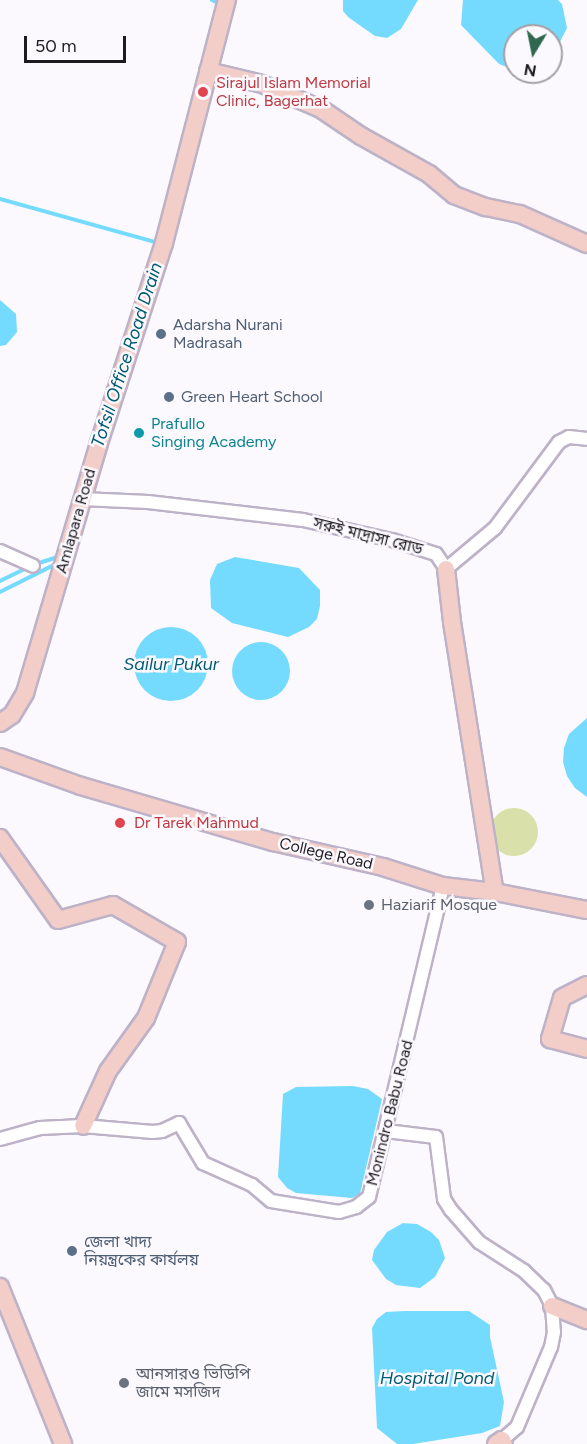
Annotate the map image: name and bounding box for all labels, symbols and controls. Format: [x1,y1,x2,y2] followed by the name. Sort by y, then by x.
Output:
[27,24,129,62] scale bar
[503,24,563,84] north arrow
[35,35,77,57] text: 50 m
[522,60,538,81] text: N
[216,73,371,111] place label: Sirajul Islam Memorial Clinic, Bagerhat
[194,83,212,101] marker: Sirajul Islam Memorial Clinic, Bagerhat
[87,260,167,450] water label: Tofsil Office Road Drain
[173,315,283,353] place label: Adarsha Nurani Madrasah
[154,327,168,341] marker: Adarsha Nurani Madrasah
[181,387,323,407] place label: Green Heart School
[162,390,176,404] marker: Green Heart School
[151,414,276,452] place label: Prafullo Singing Academy
[132,426,146,440] marker: Prafullo Singing Academy
[52,466,100,576] street label: Amlapara Road
[311,513,425,559] street label: সরুই মাদ্রাসা রোড
[123,653,219,675] water label: Sailur Pukur
[134,813,259,833] place label: Dr Tarek Mahmud
[111,814,129,832] marker: Dr Tarek Mahmud
[277,834,375,874] street label: College Road
[381,895,497,915] place label: Haziarif Mosque
[362,898,376,912] marker: Haziarif Mosque
[363,1038,417,1188] street label: Monindro Babu Road
[84,1232,199,1270] place label: জেলা খাদ্য নিয়ন্ত্রকের কার্যলয়
[65,1244,79,1258] marker: জেলা খাদ্য নিয়ন্ত্রকের কার্যলয়
[136,1364,251,1402] place label: আনসারও ভিডিপি জামে মসজিদ
[380,1367,494,1389] water label: Hospital Pond
[117,1376,131,1390] marker: আনসারও ভিডিপি জামে মসজিদ

